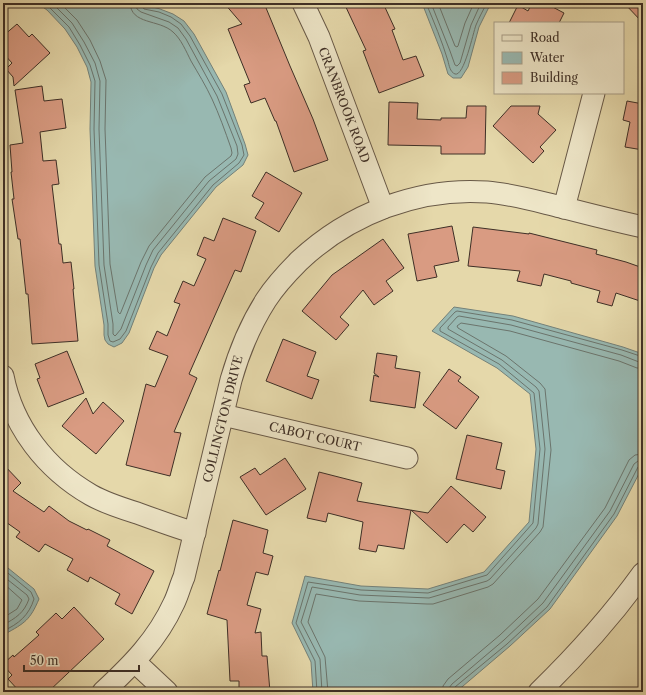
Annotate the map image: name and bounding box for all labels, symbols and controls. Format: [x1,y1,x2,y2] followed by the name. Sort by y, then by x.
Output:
[494,22,624,94] legend
[530,30,560,45] text: Road
[315,45,374,165] street label: CRANBROOK ROAD
[529,50,564,65] text: Water
[530,70,578,85] text: Building
[199,354,246,484] street label: COLLINGTON DRIVE
[267,419,363,454] street label: CABOT COURT
[24,647,139,673] scale bar
[30,653,59,668] text: 50 m

